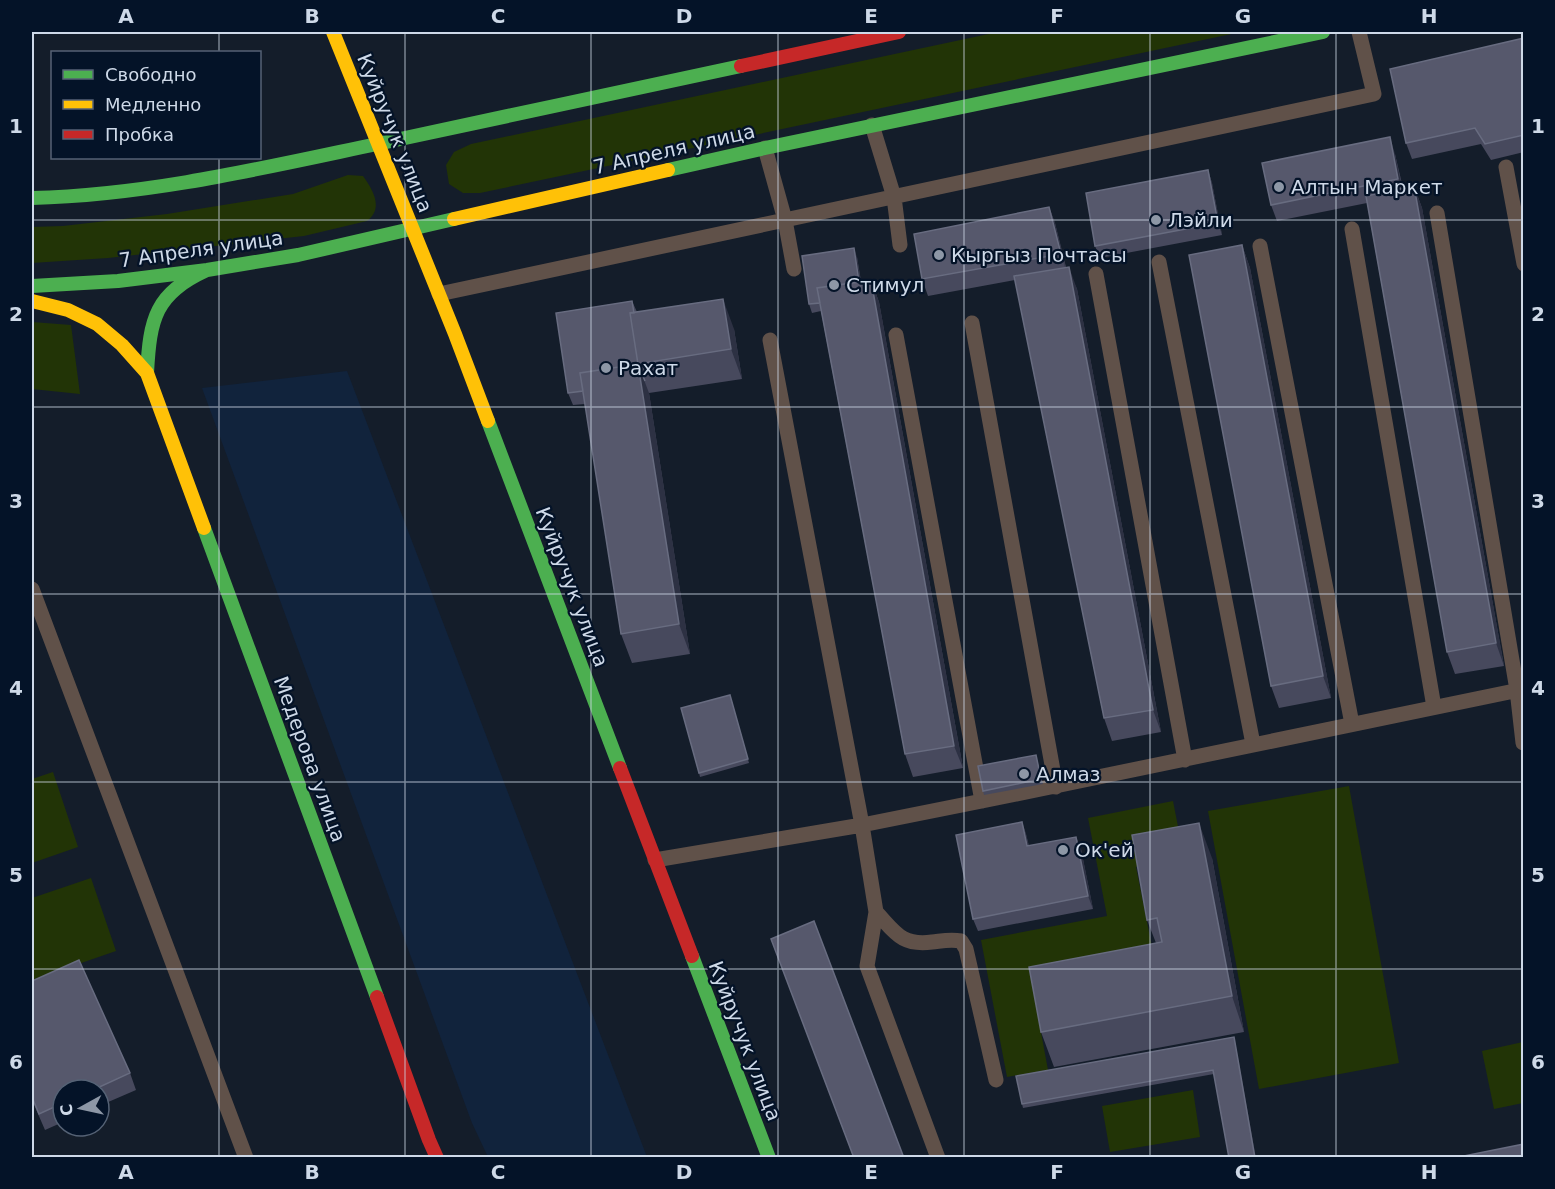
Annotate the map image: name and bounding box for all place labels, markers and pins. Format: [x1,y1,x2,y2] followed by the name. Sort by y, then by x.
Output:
[1291,175,1443,199] place label: Алтын Маркет
[1272,180,1286,194] marker: Алтын Маркет
[1168,208,1233,232] place label: Лэйли
[1149,213,1163,227] marker: Лэйли
[951,243,1127,267] place label: Кыргыз Почтасы
[932,248,946,262] marker: Кыргыз Почтасы
[846,273,924,297] place label: Стимул
[827,278,841,292] marker: Стимул
[618,356,678,380] place label: Рахат
[599,361,613,375] marker: Рахат
[1036,762,1100,786] place label: Алмаз
[1017,767,1031,781] marker: Алмаз
[1075,838,1134,862] place label: Ок'ей
[1056,843,1070,857] marker: Ок'ей

